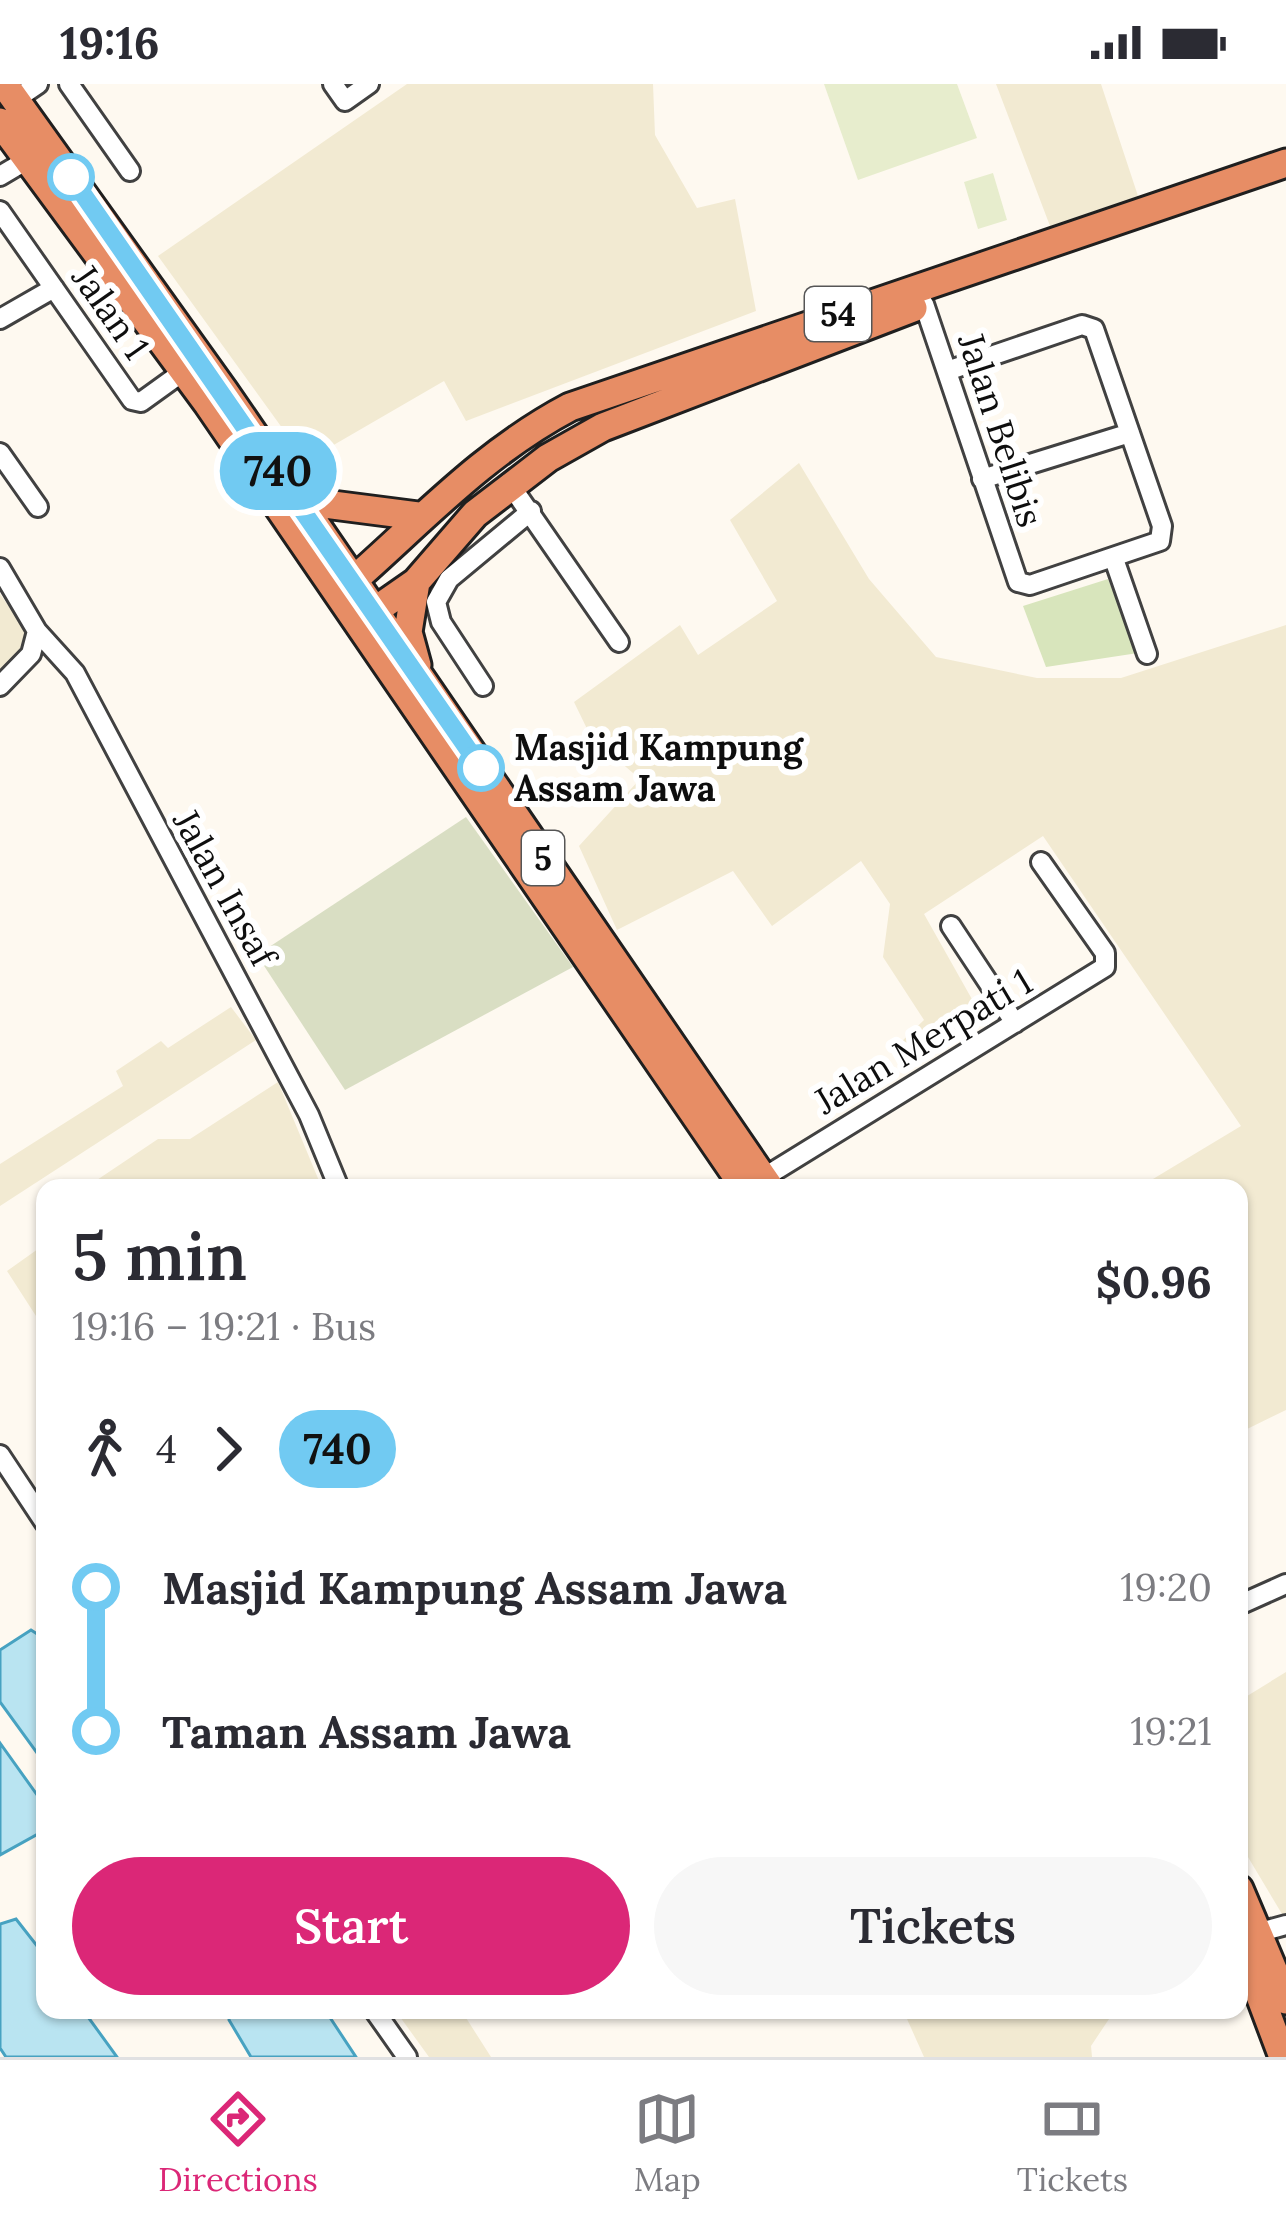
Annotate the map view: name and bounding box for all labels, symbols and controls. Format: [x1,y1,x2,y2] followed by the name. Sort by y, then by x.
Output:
[60,14,160,71] text: 19:16
[49,155,93,199] unlabelled marker
[62,255,160,368] street label: Jalan 1
[805,287,871,341] road number: 54
[948,327,1054,533] street label: Jalan Belibis
[209,432,347,510] line badge: 740
[244,444,312,498] text: 740
[514,724,805,811] place label: Masjid Kampung Assam Jawa
[459,746,503,790] marker: Masjid Kampung Assam Jawa
[163,801,288,977] street label: Jalan Insaf
[522,831,564,885] road number: 5
[805,958,1040,1124] street label: Jalan Merpati 1
[72,1214,247,1298] text: 5 min
[1095,1253,1212,1310] text: $0.96
[72,1301,376,1351] text: 19:16 – 19:21 · Bus
[72,1416,138,1482] icon: walk
[195,1416,261,1482] icon: forward
[303,1422,372,1476] text: 740
[156,1424,177,1474] text: 4
[162,1559,787,1616] text: Masjid Kampung Assam Jawa
[1120,1562,1212,1612] text: 19:20
[162,1703,571,1760] text: Taman Assam Jawa
[1130,1706,1212,1756] text: 19:21
[72,1857,630,1995] button: Start
[654,1857,1212,1995] button: Tickets
[158,2086,318,2200] tab: Directions
[634,2086,701,2200] tab: Map
[1017,2086,1128,2200] tab: Tickets

